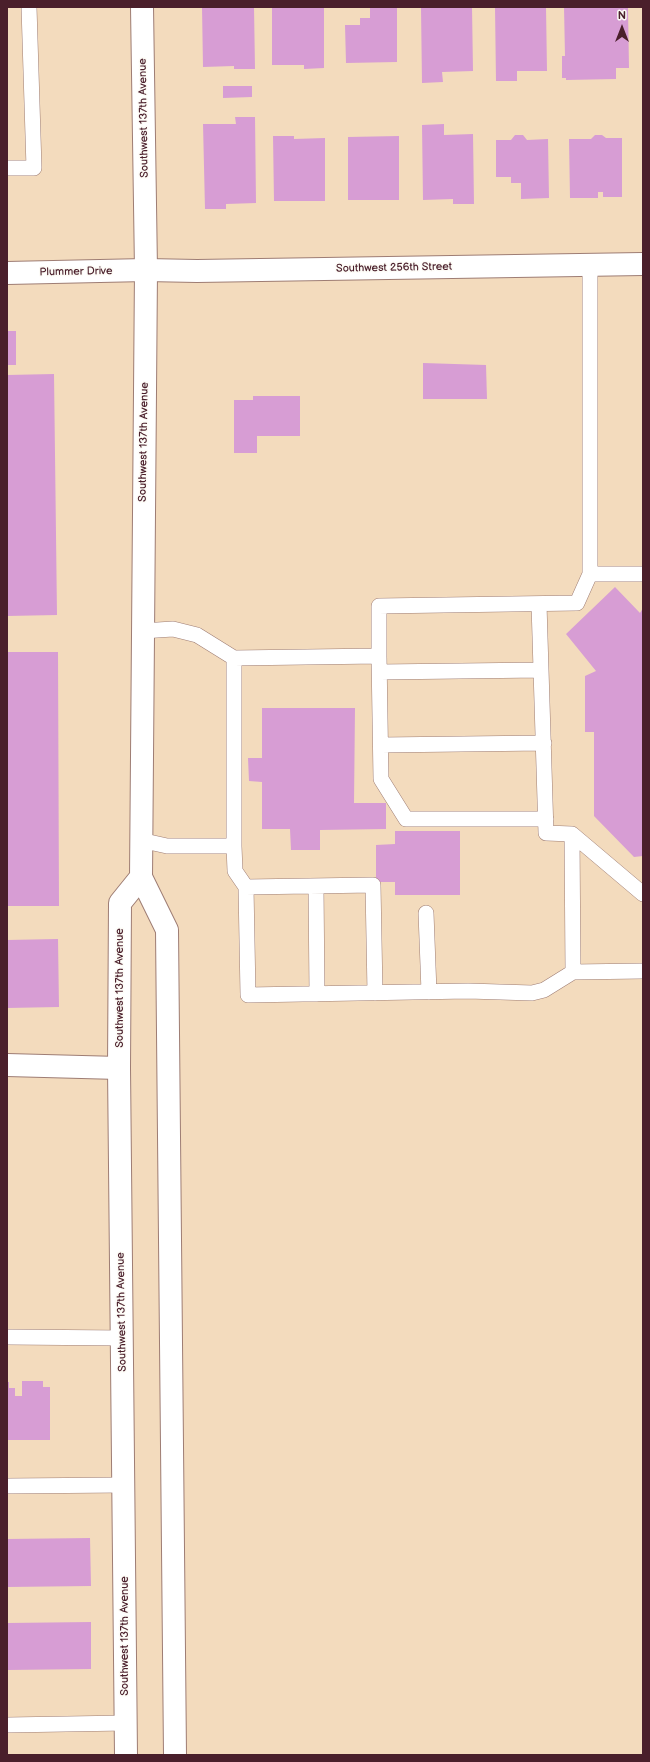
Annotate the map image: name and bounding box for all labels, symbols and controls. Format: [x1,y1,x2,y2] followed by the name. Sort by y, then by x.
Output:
[602,8,642,48] north arrow
[618,9,626,22] text: N
[136,58,152,178] street label: Southwest 137th Avenue
[336,260,452,276] street label: Southwest 256th Street
[39,265,113,279] street label: Plummer Drive
[136,382,152,502] street label: Southwest 137th Avenue
[113,928,127,1048] street label: Southwest 137th Avenue
[114,1252,130,1372] street label: Southwest 137th Avenue
[118,1576,132,1696] street label: Southwest 137th Avenue

